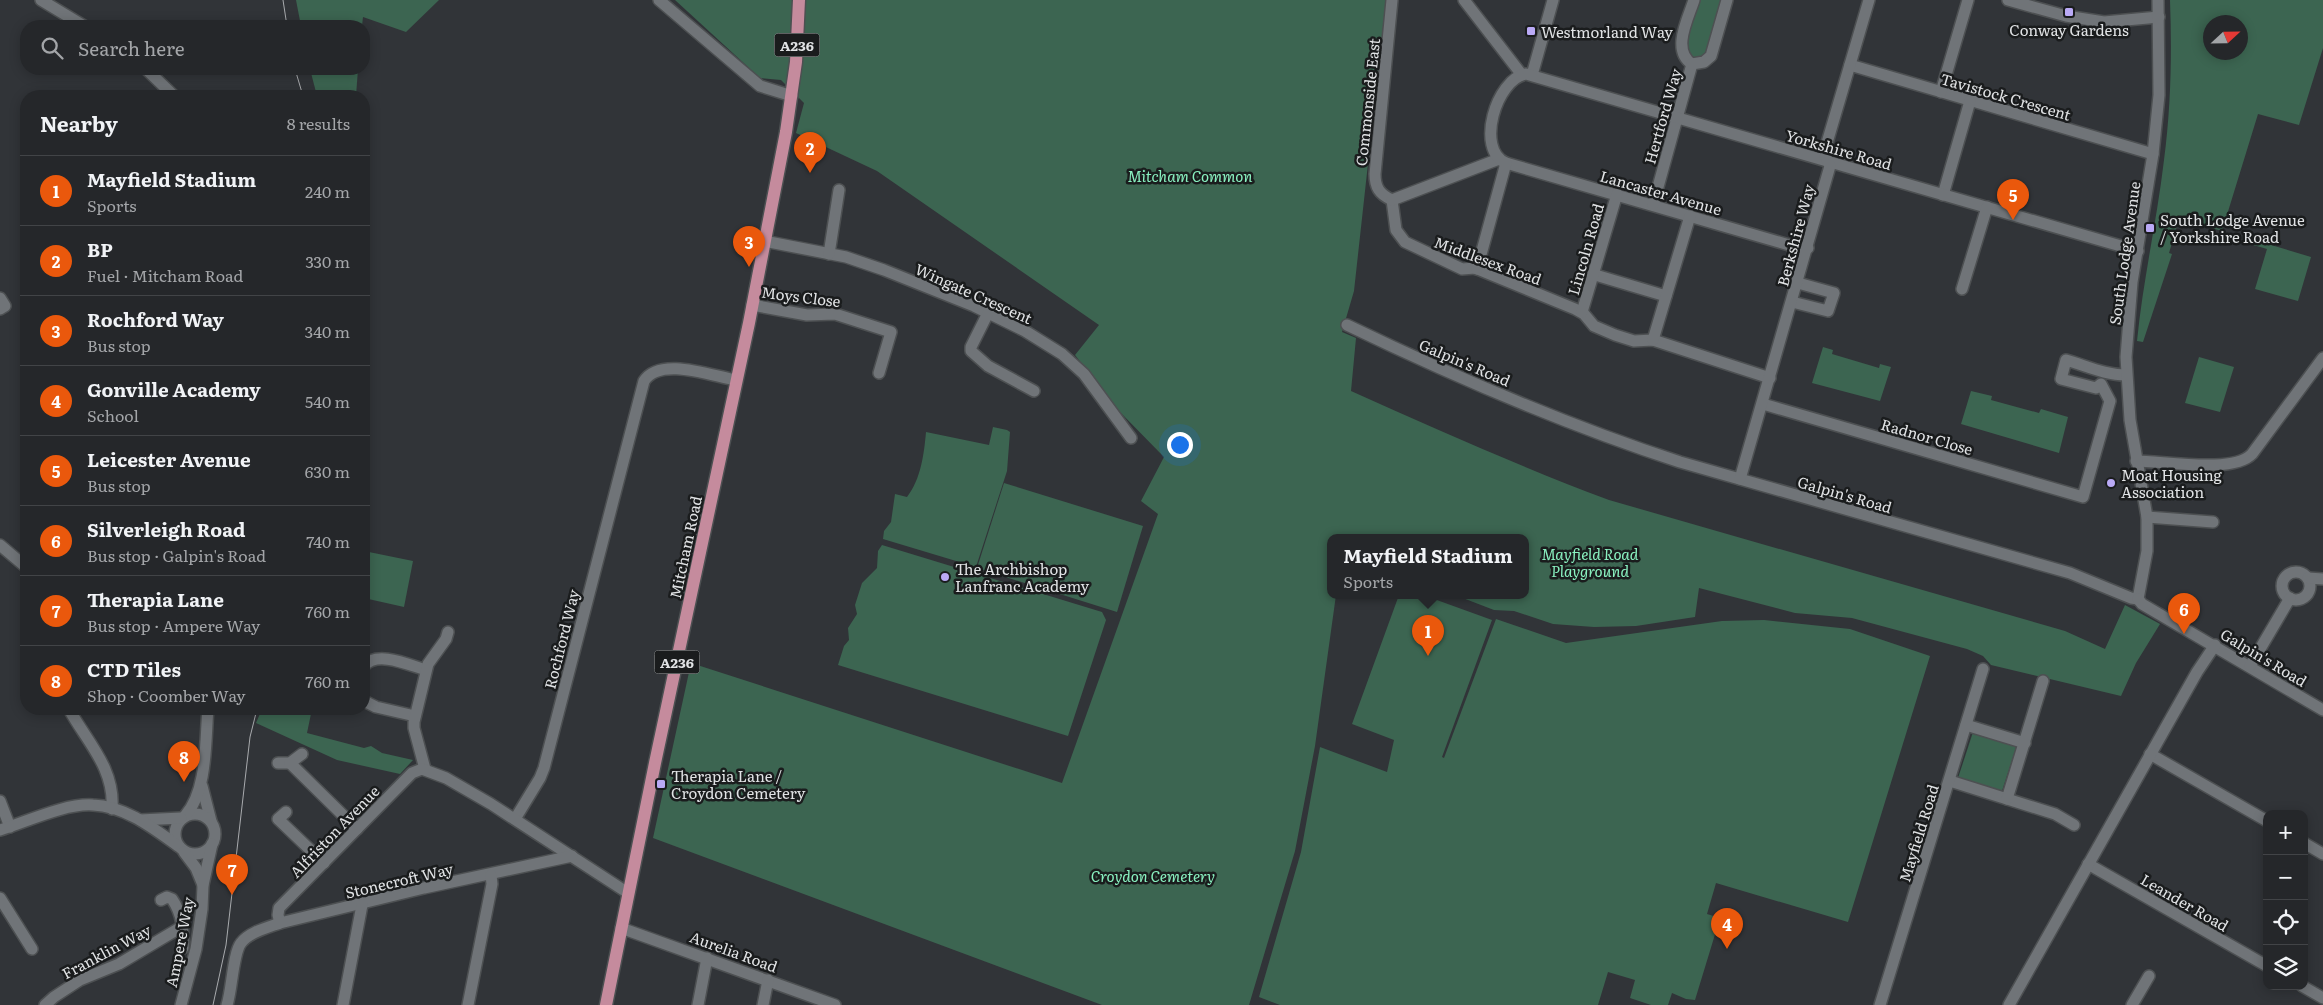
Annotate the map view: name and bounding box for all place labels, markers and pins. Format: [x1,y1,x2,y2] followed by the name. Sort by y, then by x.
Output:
[2063,6,2075,18] marker: Conway Gardens
[2009,18,2129,41] place label: Conway Gardens
[1541,20,1673,43] place label: Westmorland Way
[1525,25,1537,37] marker: Westmorland Way
[794,132,826,173] pin: 2
[1997,179,2029,220] pin: 5
[2160,208,2305,248] place label: South Lodge Avenue / Yorkshire Road
[2144,222,2156,234] marker: South Lodge Avenue / Yorkshire Road
[733,226,765,267] pin: 3
[2121,463,2223,503] place label: Moat Housing Association
[2105,477,2117,489] marker: Moat Housing Association
[955,557,1089,597] place label: The Archbishop Lanfranc Academy
[939,571,951,583] marker: The Archbishop Lanfranc Academy
[2168,593,2200,634] pin: 6
[1412,615,1444,656] pin: 1
[168,741,200,782] pin: 8
[671,764,806,804] place label: Therapia Lane / Croydon Cemetery
[655,778,667,790] marker: Therapia Lane / Croydon Cemetery
[216,854,248,895] pin: 7
[1711,908,1743,949] pin: 4

